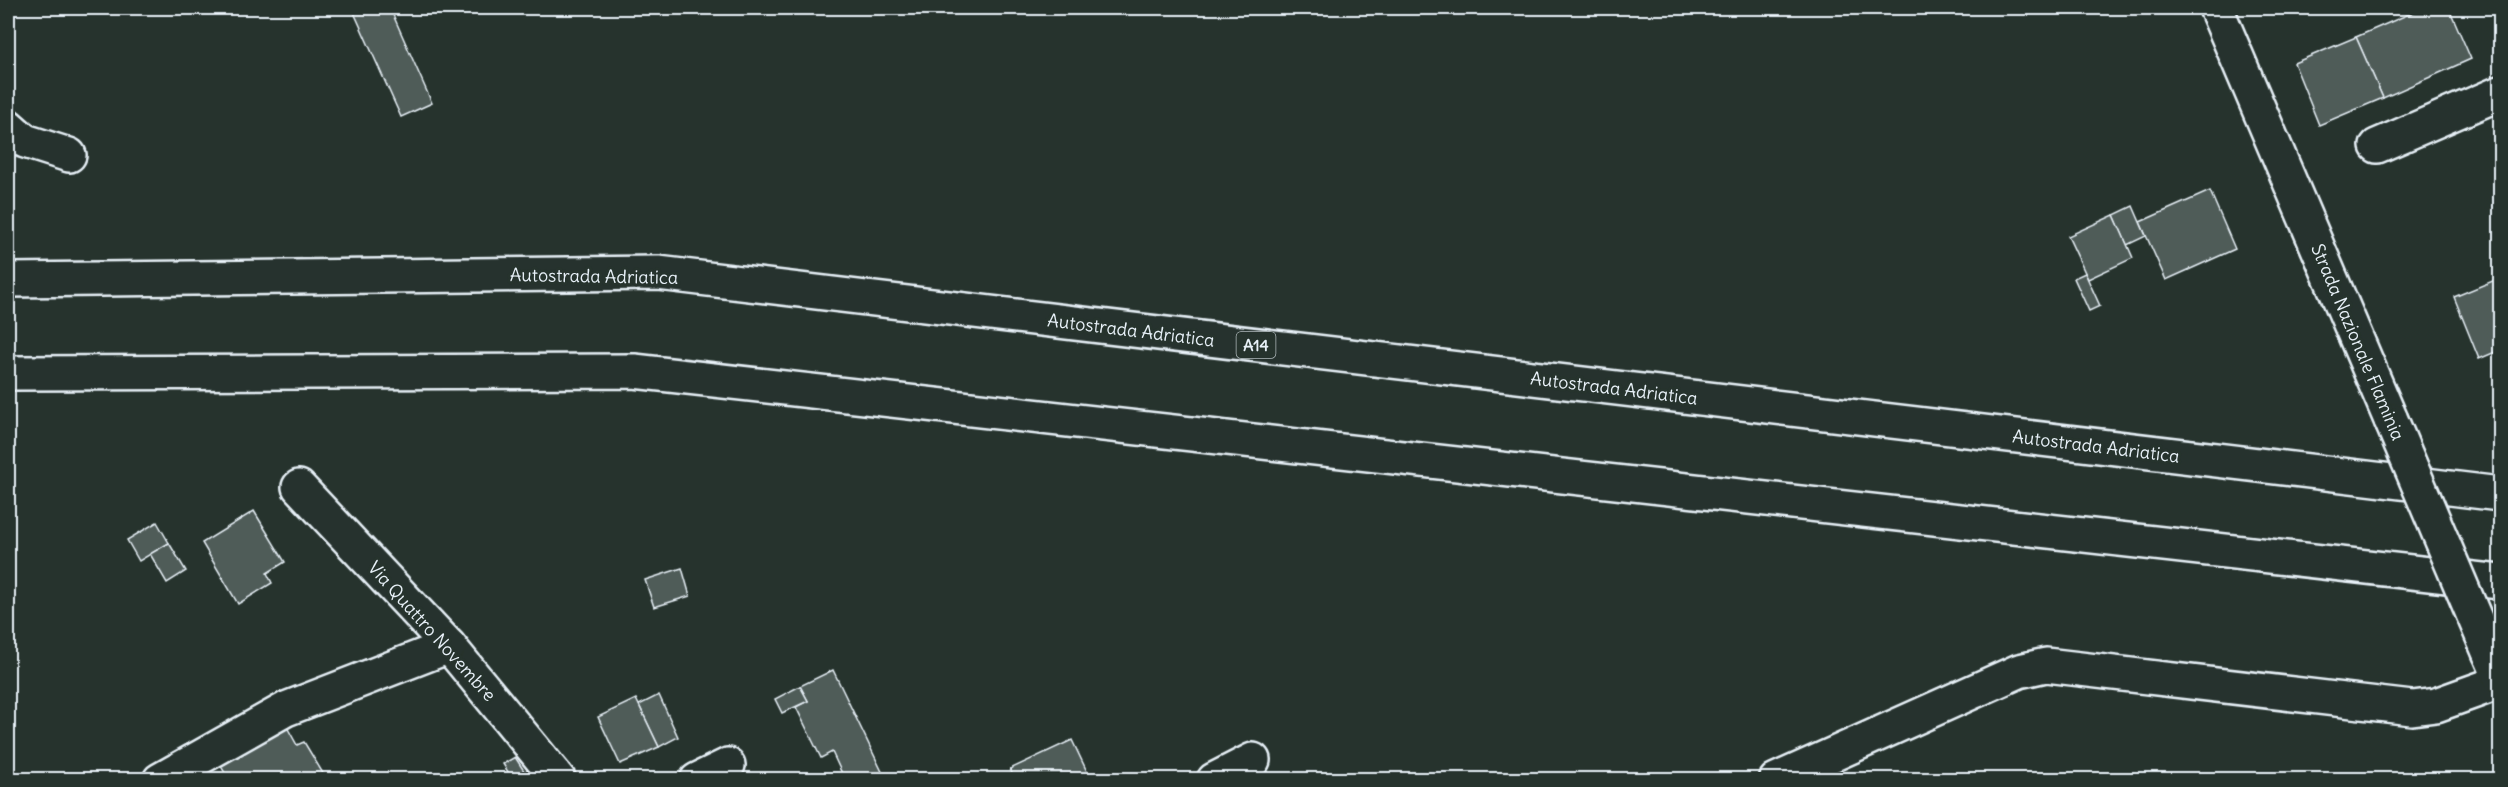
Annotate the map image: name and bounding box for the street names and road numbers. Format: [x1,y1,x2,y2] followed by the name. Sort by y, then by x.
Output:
[2306,240,2410,444] street label: Strada Nazionale Flaminia
[510,263,678,289] street label: Autostrada Adriatica
[1046,308,1216,352] street label: Autostrada Adriatica
[1236,332,1276,358] road number: A14
[1529,366,1699,410] street label: Autostrada Adriatica
[2011,424,2181,468] street label: Autostrada Adriatica
[363,556,501,706] street label: Via Quattro Novembre

